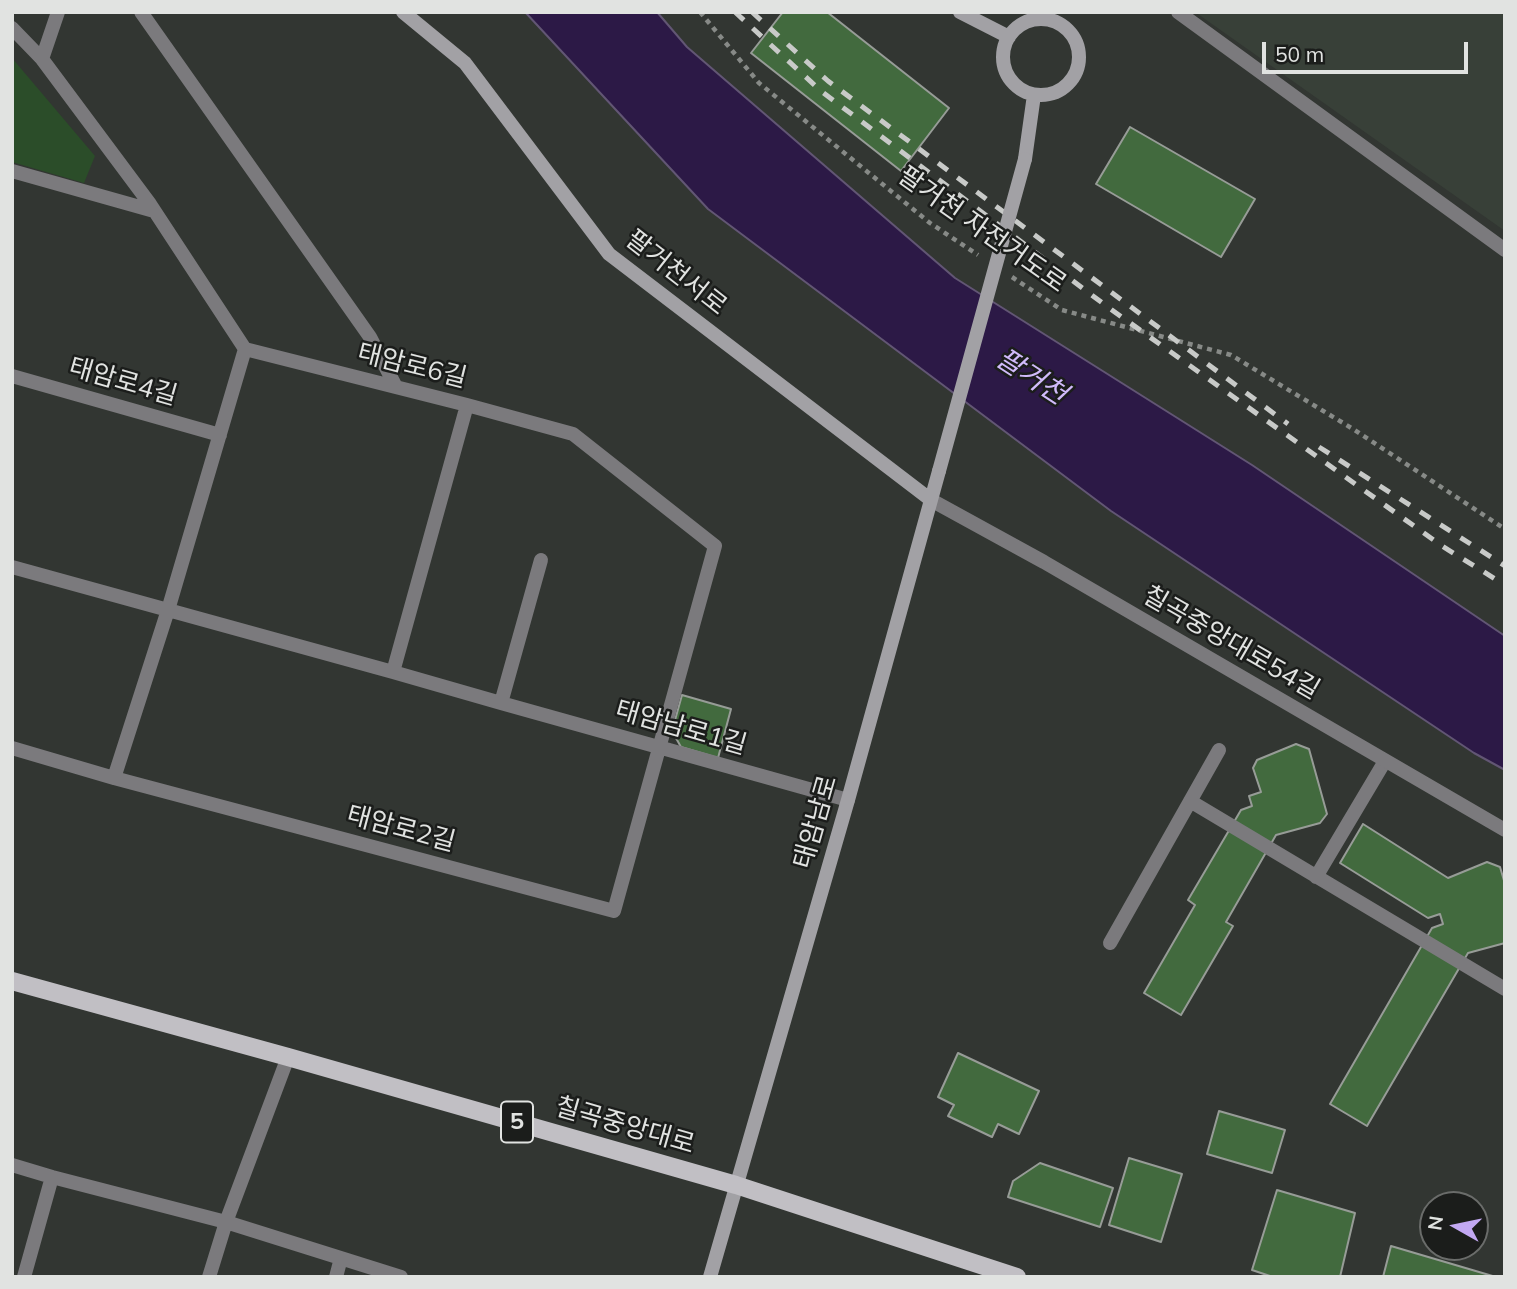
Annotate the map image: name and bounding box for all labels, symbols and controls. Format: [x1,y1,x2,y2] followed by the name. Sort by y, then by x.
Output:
[1265,28,1472,72] scale bar
[1275,41,1324,67] text: 50 m
[892,160,1072,300] street label: 팔거천 자전거도로
[619,224,733,322] street label: 팔거천서로
[354,337,470,395] street label: 태암로6길
[989,342,1073,412] water label: 팔거천
[65,352,181,412] street label: 태암로4길
[1137,580,1325,706] street label: 칠곡중앙대로54길
[612,694,750,762] street label: 태암남로1길
[788,772,844,872] street label: 태암남로
[343,800,459,858] street label: 태암로2길
[552,1091,698,1161] street label: 칠곡중앙대로
[501,1102,533,1142] road number: 5
[1419,1191,1489,1261] north arrow
[1422,1214,1448,1232] text: N

